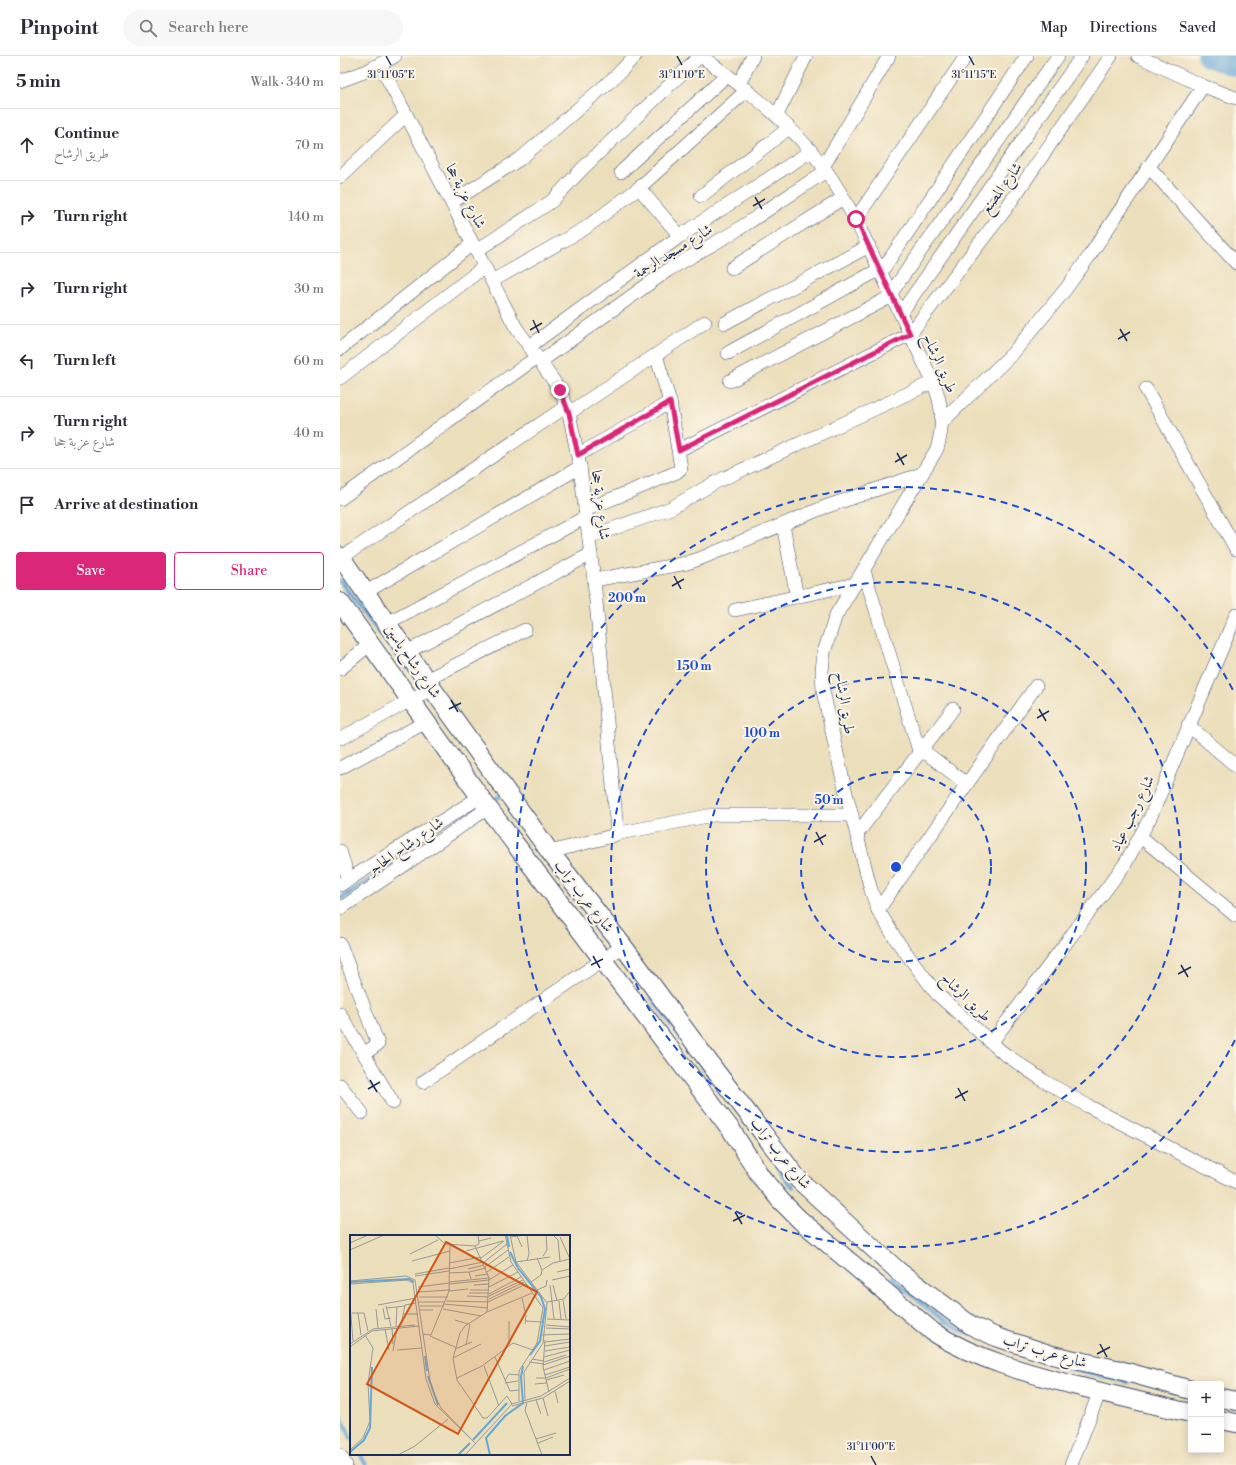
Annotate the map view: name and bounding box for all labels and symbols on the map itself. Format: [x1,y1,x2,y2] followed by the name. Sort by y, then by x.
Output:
[367,69,415,81] text: 31°11'05"E
[659,69,705,81] text: 31°11'10"E
[951,69,997,81] text: 31°11'15"E
[976,159,1030,220] street label: شارع المصنع
[438,161,490,233] street label: شارع عزبة جحا
[847,210,865,228] route start
[630,220,718,286] street label: شارع مسجد الرحمة
[915,330,961,397] street label: طريق الرشاح
[551,381,569,399] route end
[584,469,614,542] street label: شارع عزبة جحا
[608,591,646,606] text: 200 m
[378,620,445,704] street label: شارع رشاح ياسين
[677,659,711,674] text: 150 m
[827,670,859,736] street label: طريق الرشاح
[744,726,780,741] text: 100 m
[1106,772,1162,856] street label: شارع رجب عياد
[814,793,844,808] text: 50 m
[362,813,449,883] street label: شارع رشاح الحاجر
[547,856,618,938] street label: شارع عرب تراب
[889,860,903,874] centre of rings
[934,969,995,1028] street label: طريق الرشاح
[744,1114,815,1195] street label: شارع عرب تراب
[350,1235,570,1455] inset map
[1000,1330,1089,1375] street label: شارع عرب تراب
[847,1441,895,1453] text: 31°11'00"E

